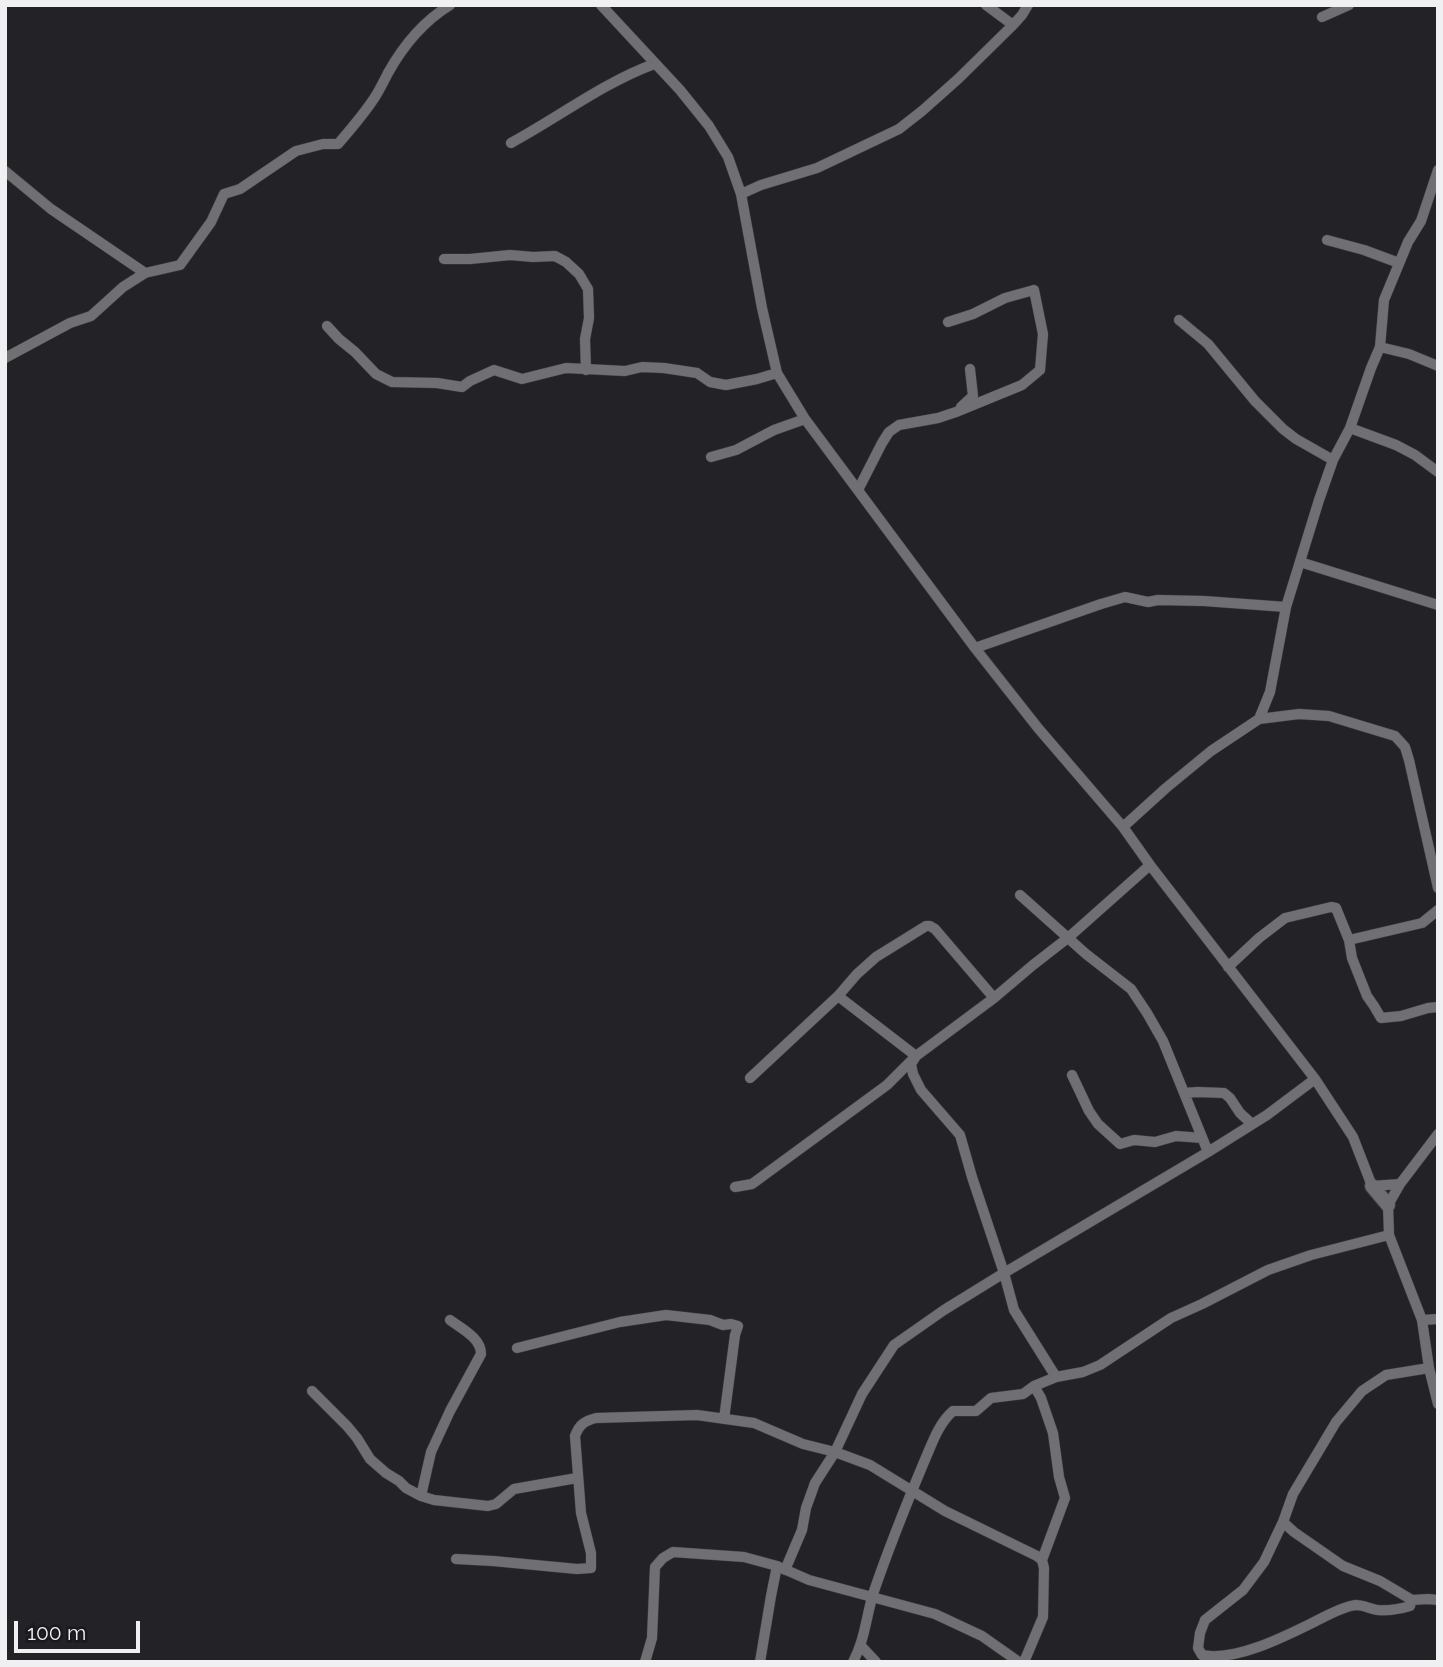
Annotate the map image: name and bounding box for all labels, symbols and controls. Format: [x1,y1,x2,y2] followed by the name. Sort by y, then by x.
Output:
[18,1608,144,1652] scale bar
[27,1620,86,1645] text: 100 m

